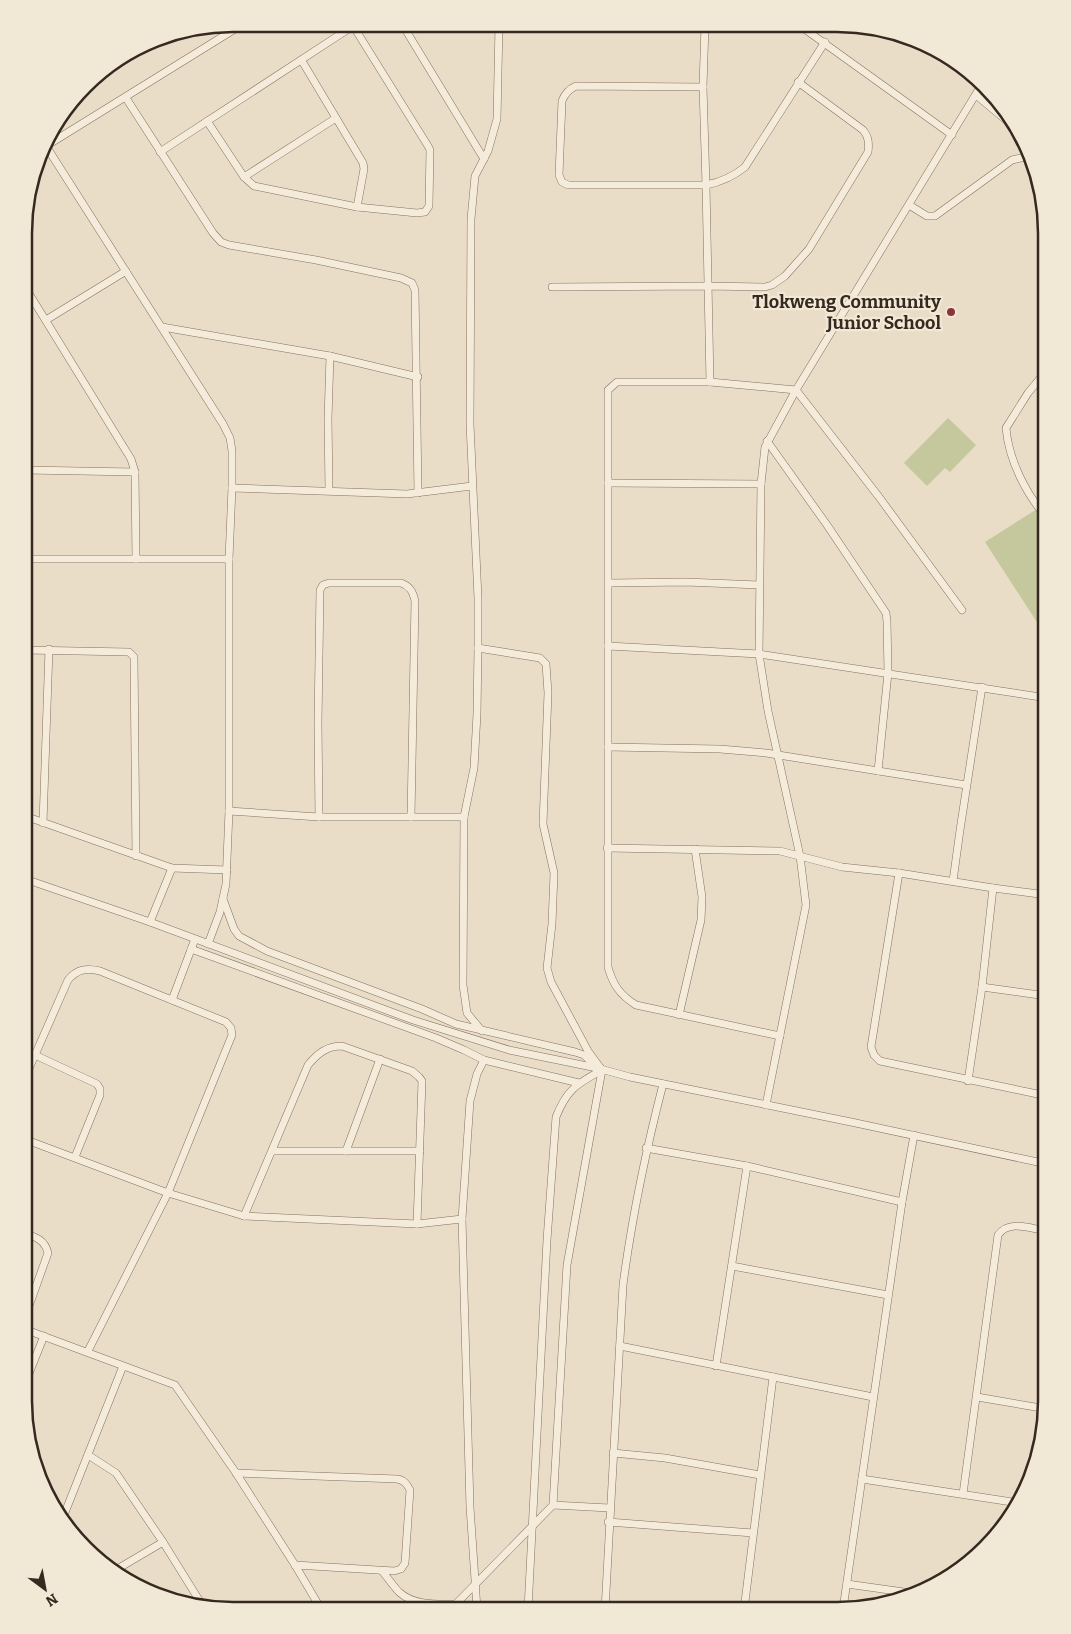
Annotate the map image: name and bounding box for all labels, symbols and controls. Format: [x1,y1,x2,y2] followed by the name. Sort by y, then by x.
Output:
[752,291,942,334] place label: Tlokweng Community Junior School
[945,306,957,318] marker: Tlokweng Community Junior School
[20,1564,70,1614] north arrow
[42,1590,61,1610] text: N

